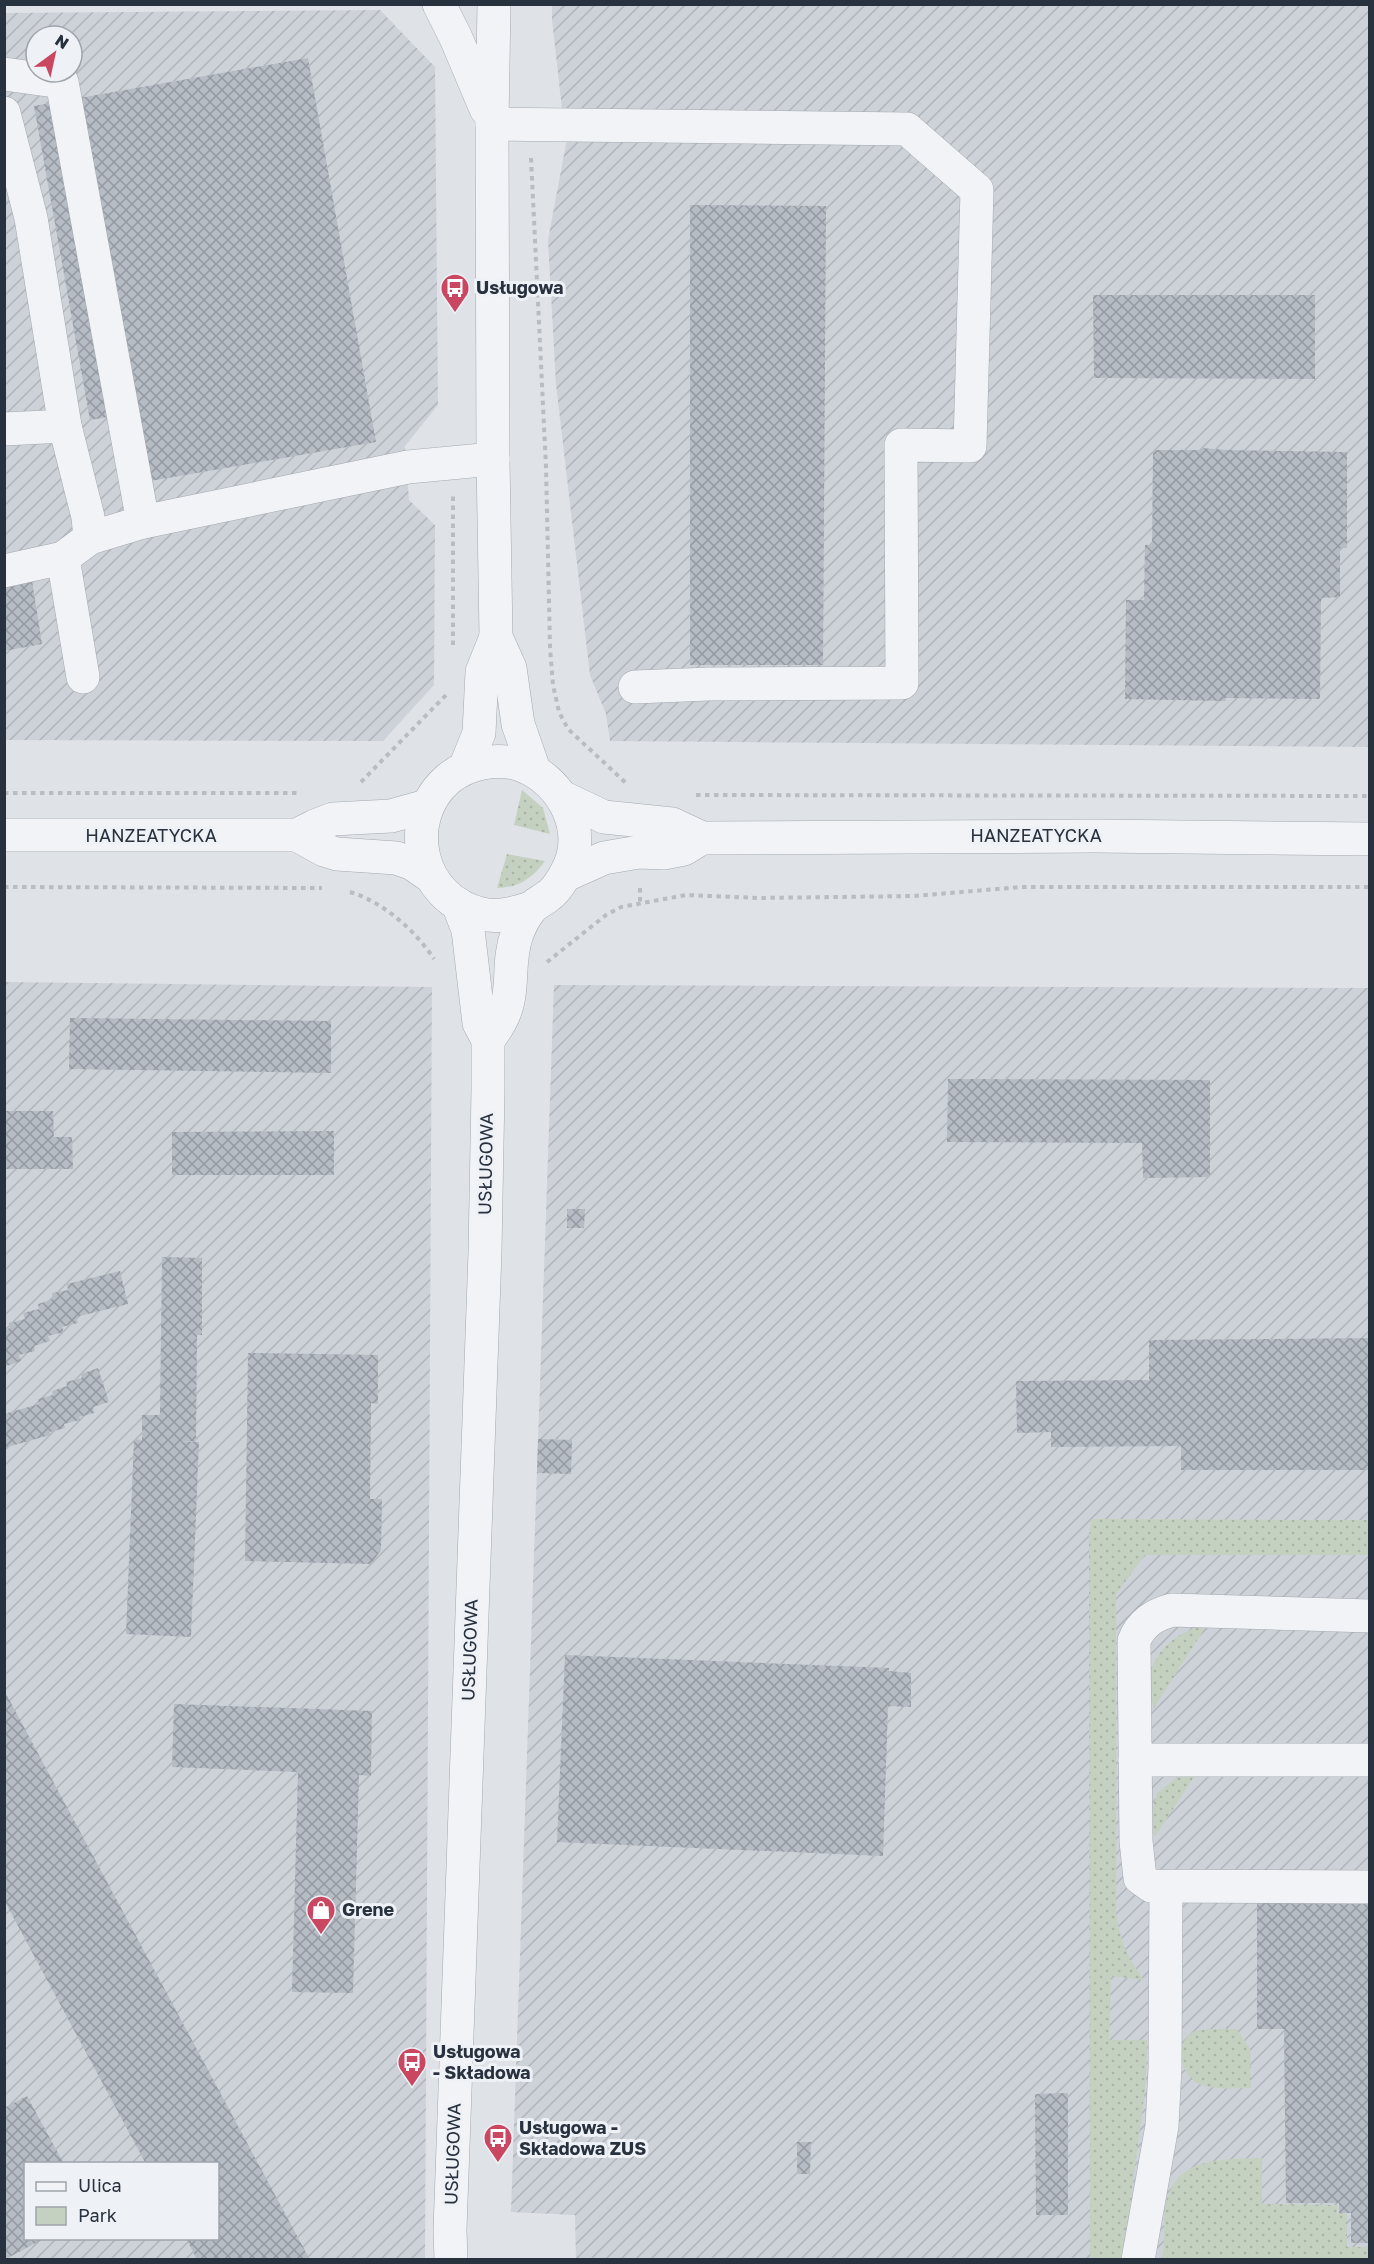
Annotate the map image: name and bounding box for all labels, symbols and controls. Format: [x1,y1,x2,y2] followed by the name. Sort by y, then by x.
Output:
[24,24,84,84] north arrow
[52,30,73,53] text: N
[439,272,471,314] bus stop icon: Usługowa
[476,276,563,298] place label: Usługowa
[85,824,217,846] street label: HANZEATYCKA
[970,824,1102,846] street label: HANZEATYCKA
[473,1113,497,1215] street label: USŁUGOWA
[456,1599,482,1701] street label: USŁUGOWA
[305,1894,337,1936] shop icon: Grene
[342,1898,394,1920] place label: Grene
[433,2040,531,2083] place label: Usługowa - Składowa
[396,2046,428,2088] bus stop icon: Usługowa - Składowa
[439,2103,465,2205] street label: USŁUGOWA
[519,2116,646,2159] place label: Usługowa - Składowa ZUS
[482,2122,514,2164] bus stop icon: Usługowa - Składowa ZUS
[24,2162,219,2240] legend
[78,2174,122,2196] text: Ulica
[78,2204,117,2226] text: Park

